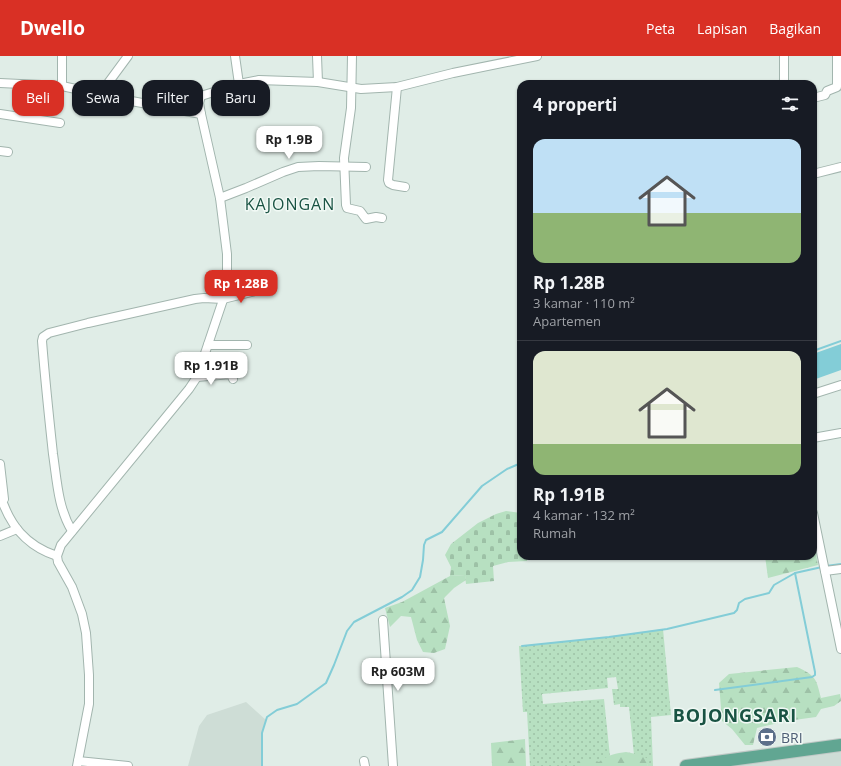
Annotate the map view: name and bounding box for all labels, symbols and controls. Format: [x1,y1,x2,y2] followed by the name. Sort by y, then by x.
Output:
[20,15,85,41] text: Dwello
[646,19,675,38] text: Peta
[697,19,747,38] text: Lapisan
[769,19,821,38] text: Bagikan
[12,80,64,116] chip: Beli
[72,80,134,116] chip: Sewa
[142,80,203,116] chip: Filter
[211,80,270,116] chip: Baru
[533,93,617,116] text: 4 properti
[779,93,801,115] icon: filters
[252,126,326,160] pin: Rp 1.9B
[265,130,313,148] text: Rp 1.9B
[631,165,703,237] icon: home
[245,193,335,215] district label: KAJONGAN
[200,270,282,304] pin: Rp 1.28B
[533,271,605,294] text: Rp 1.28B
[214,274,268,292] text: Rp 1.28B
[533,294,635,312] text: 3 kamar · 110 m²
[533,312,601,330] text: Apartemen
[170,352,252,386] pin: Rp 1.91B
[184,356,238,374] text: Rp 1.91B
[631,377,703,449] icon: home
[533,483,605,506] text: Rp 1.91B
[533,506,635,524] text: 4 kamar · 132 m²
[533,524,576,542] text: Rumah
[361,658,435,692] pin: Rp 603M
[371,662,425,680] text: Rp 603M
[673,703,797,727] district label: BOJONGSARI
[756,726,778,748] bank icon: BRI
[781,728,803,747] place label: BRI

